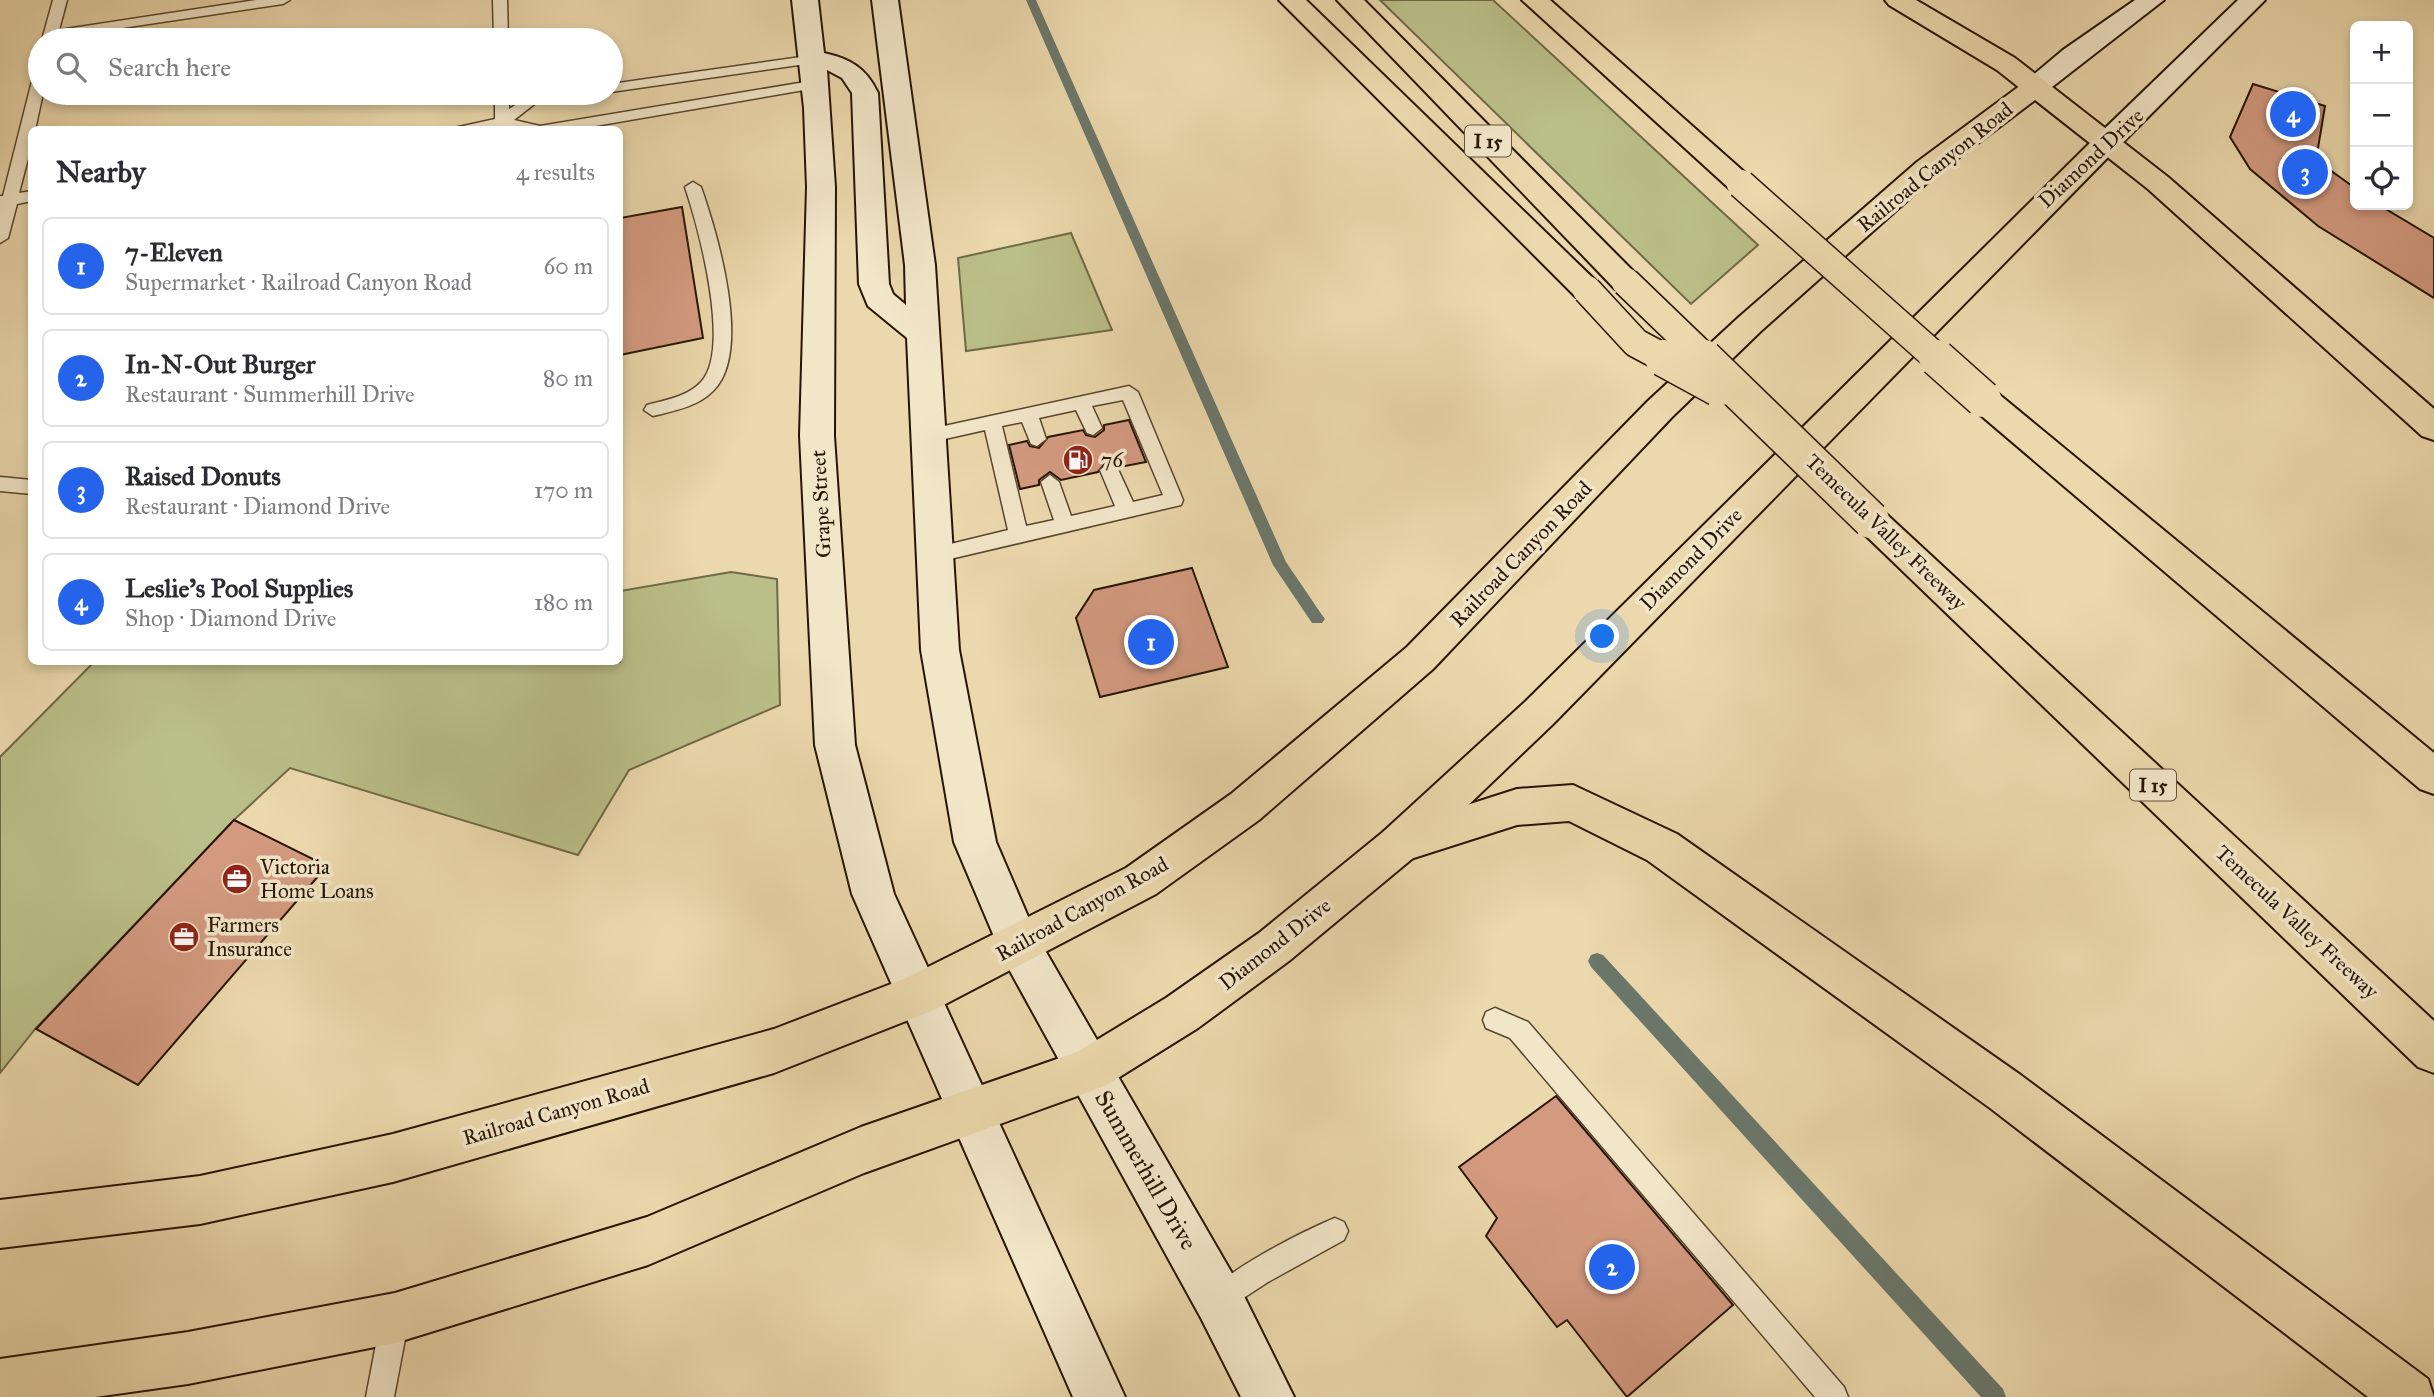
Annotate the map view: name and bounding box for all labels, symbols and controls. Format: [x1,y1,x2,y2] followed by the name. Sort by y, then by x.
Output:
[2350,21,2413,210] map controls
[2350,21,2413,84] button: +
[28,28,623,105] search box
[52,48,90,86] icon: search
[108,51,231,83] text: Search here
[2350,84,2413,147] button: −
[2270,88,2316,140] pin: 4
[1852,96,2018,238] street label: Railroad Canyon Road
[2033,102,2149,213] street label: Diamond Drive
[1465,125,1511,156] road number: I 15
[2282,146,2328,198] pin: 3
[2350,147,2413,210] button: locate
[56,154,146,190] text: Nearby
[516,158,595,186] text: 4 results
[125,236,223,268] text: 7-Eleven
[76,252,86,280] text: 1
[544,252,593,280] text: 60 m
[125,268,472,296] text: Supermarket · Railroad Canyon Road
[125,348,316,380] text: In-N-Out Burger
[75,364,87,392] text: 2
[543,364,593,392] text: 80 m
[125,380,415,408] text: Restaurant · Summerhill Drive
[1061,443,1095,477] fuel station icon: 76
[1101,447,1124,473] place label: 76
[1800,448,1973,616] street label: Temecula Valley Freeway
[805,449,837,559] street label: Grape Street
[125,460,281,492] text: Raised Donuts
[1445,475,1598,632] street label: Railroad Canyon Road
[76,476,86,504] text: 3
[534,476,593,504] text: 170 m
[125,492,390,520] text: Restaurant · Diamond Drive
[1634,502,1748,616] street label: Diamond Drive
[125,572,353,604] text: Leslie's Pool Supplies
[75,588,87,616] text: 4
[534,588,593,616] text: 180 m
[125,604,336,632] text: Shop · Diamond Drive
[1128,616,1174,668] pin: 1
[1585,619,1619,653] your location
[2130,770,2176,800] road number: I 15
[2210,840,2385,1005] street label: Temecula Valley Freeway
[991,851,1173,967] street label: Railroad Canyon Road
[259,854,374,904] place label: Victoria Home Loans
[220,862,254,896] office icon: Victoria Home Loans
[1214,892,1336,996] street label: Diamond Drive
[207,912,292,962] place label: Farmers Insurance
[167,920,201,954] office icon: Farmers Insurance
[460,1073,653,1151] street label: Railroad Canyon Road
[1088,1085,1204,1255] street label: Summerhill Drive
[1589,1241,1635,1293] pin: 2

